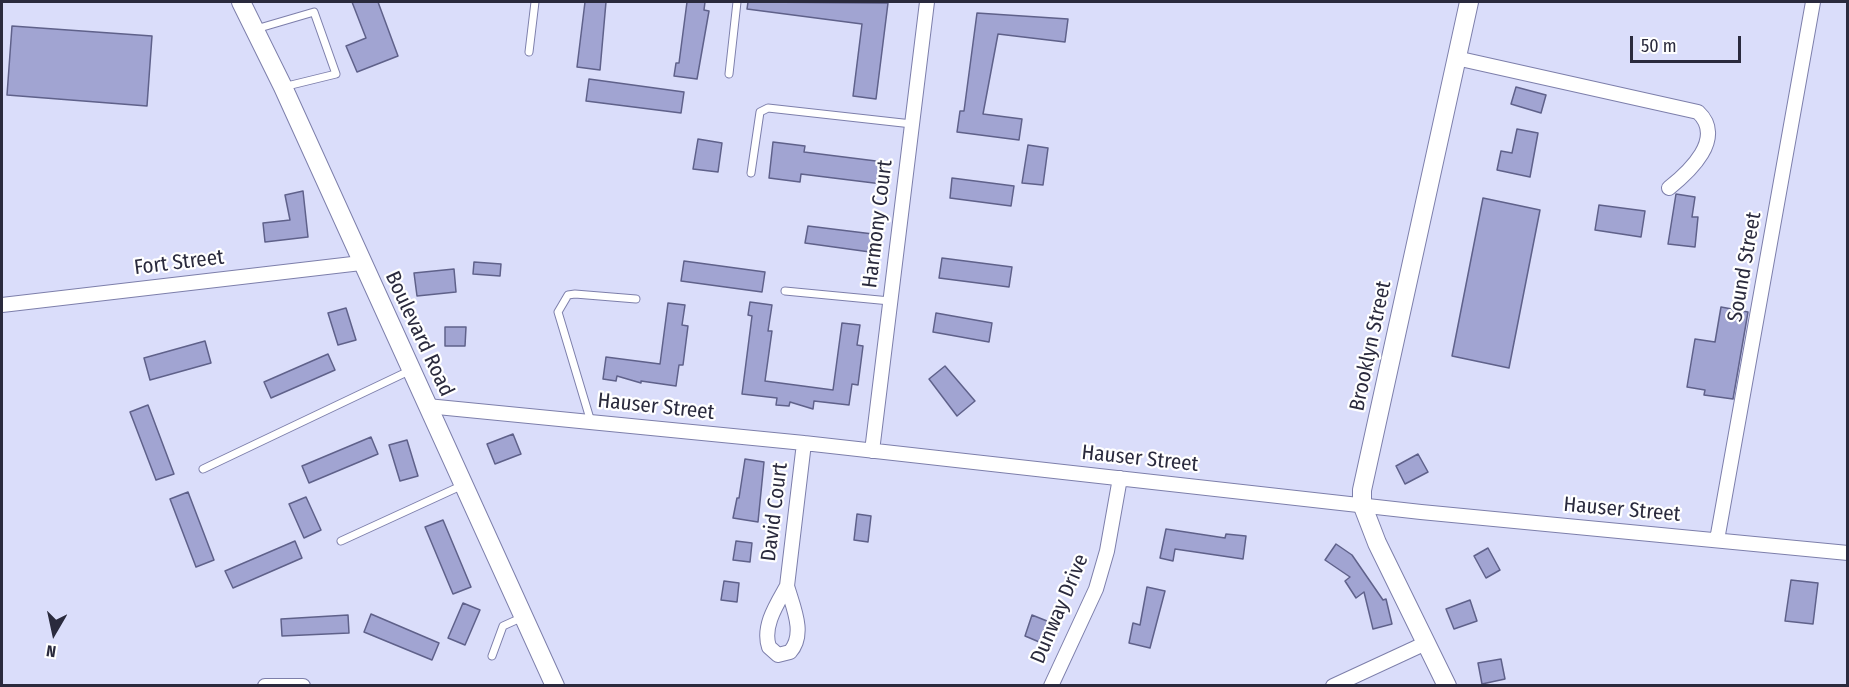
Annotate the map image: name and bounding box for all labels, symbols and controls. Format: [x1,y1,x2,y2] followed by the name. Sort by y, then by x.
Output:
[1633,24,1744,62] scale bar
[1641,35,1677,57] text: 50 m
[858,158,898,290] street label: Harmony Court
[1723,210,1767,324] street label: Sound Street
[133,245,225,281] street label: Fort Street
[379,267,459,401] street label: Boulevard Road
[1345,279,1397,413] street label: Brooklyn Street
[596,388,716,426] street label: Hauser Street
[1080,440,1200,478] street label: Hauser Street
[756,461,794,563] street label: David Court
[1563,492,1681,528] street label: Hauser Street
[1026,550,1094,668] street label: Dunway Drive
[24,603,84,663] north arrow
[45,641,57,661] text: N

